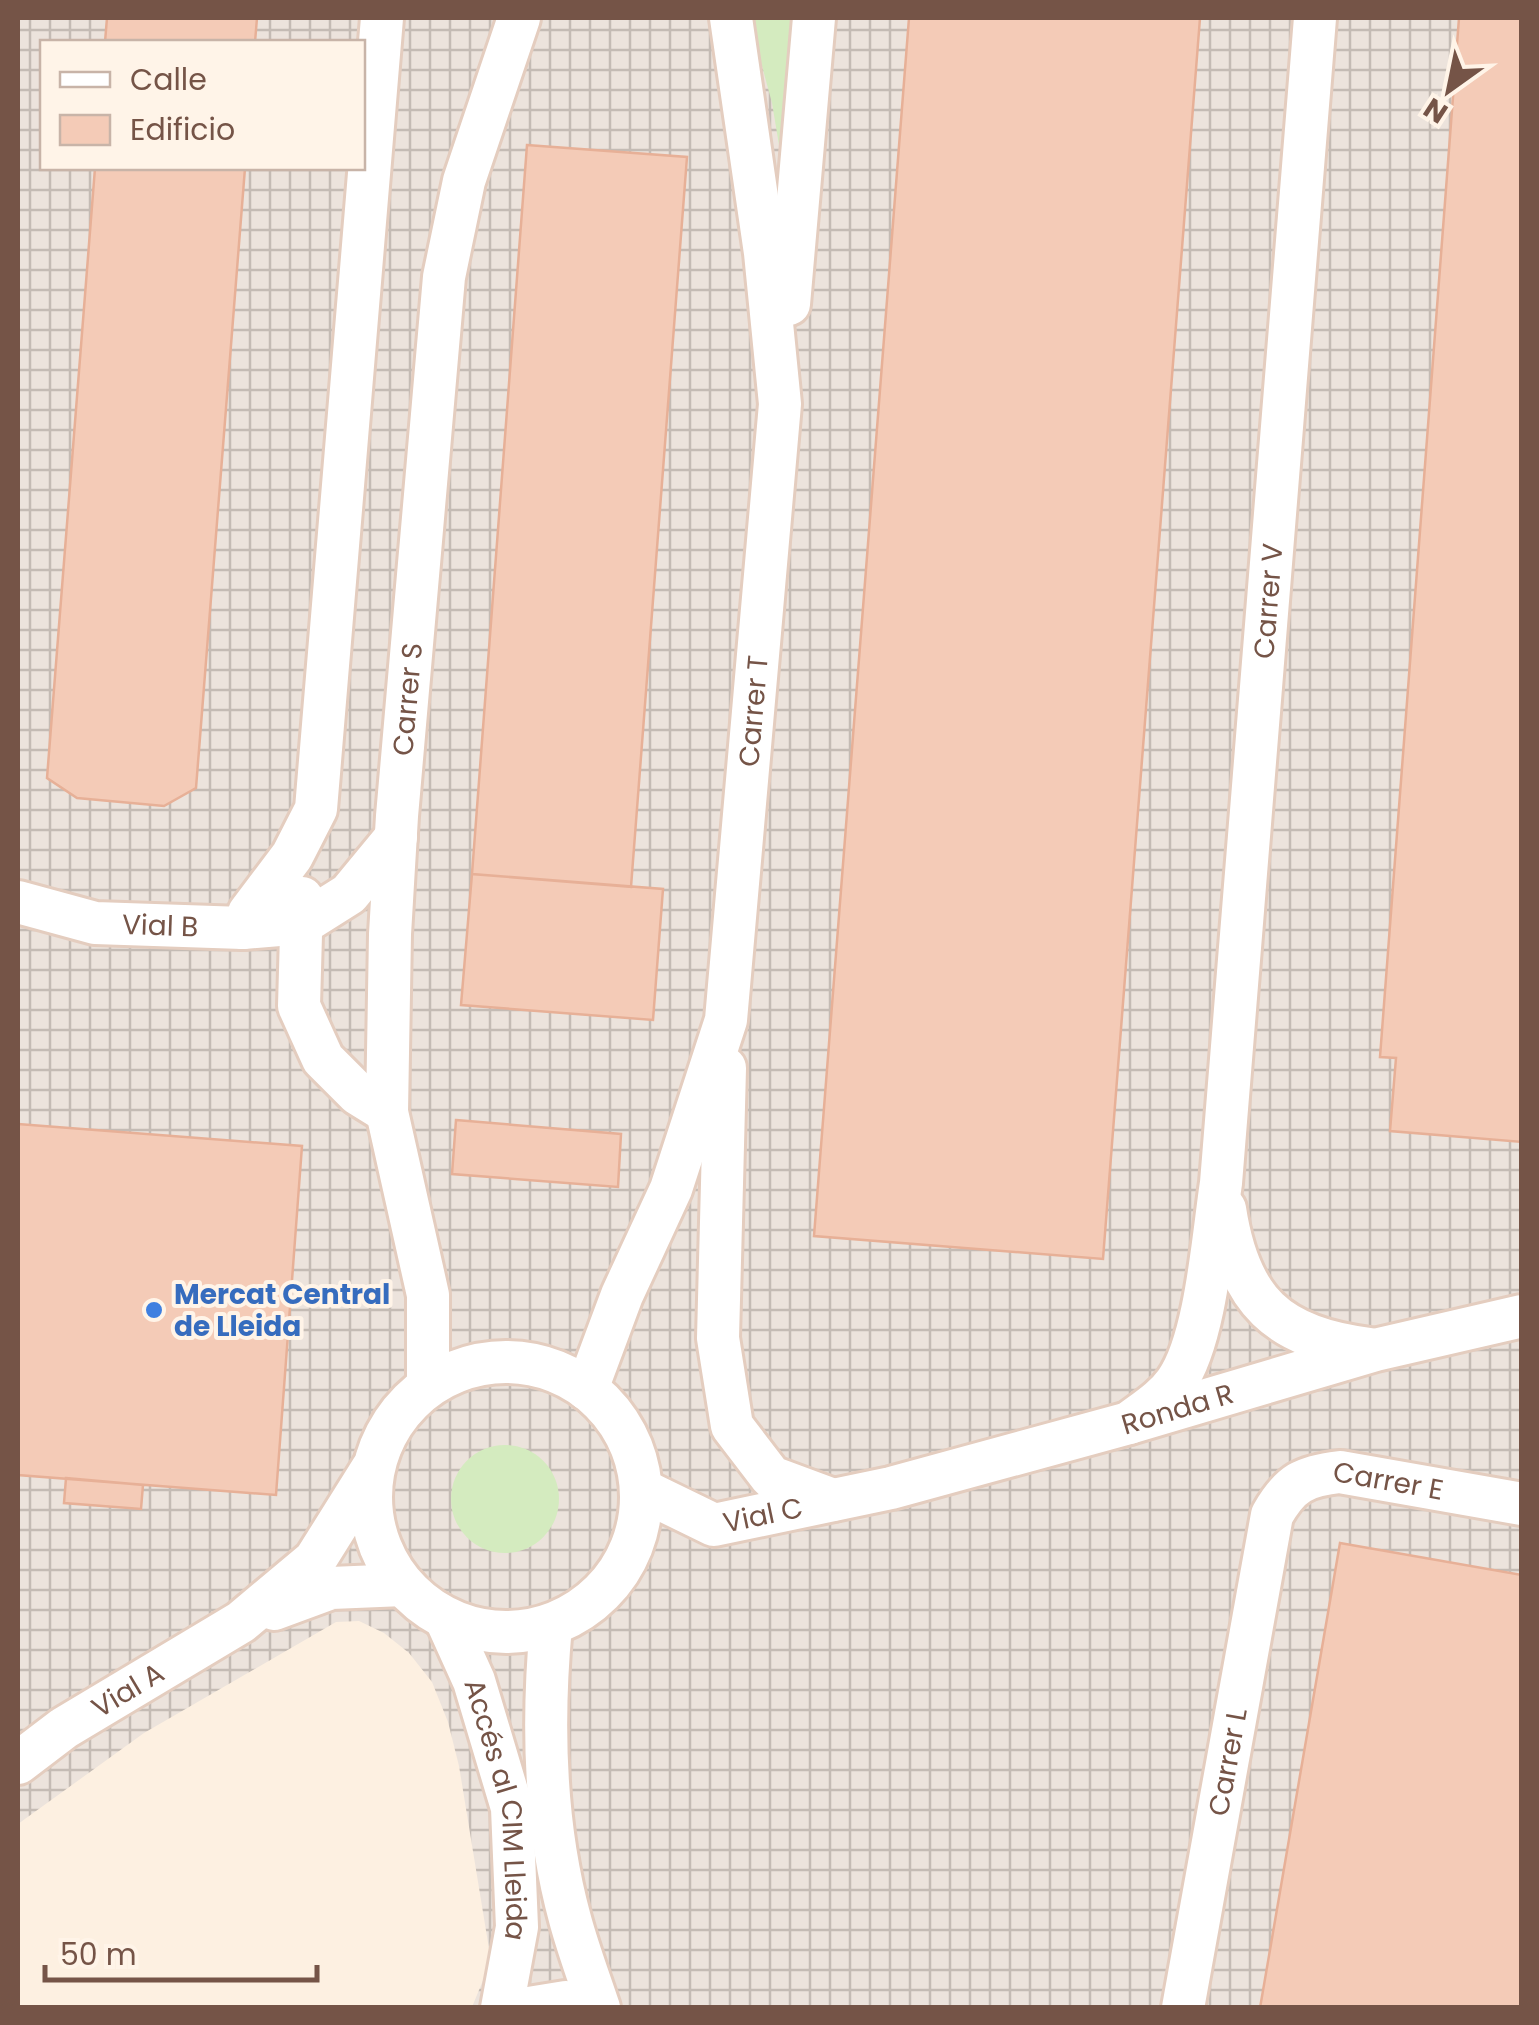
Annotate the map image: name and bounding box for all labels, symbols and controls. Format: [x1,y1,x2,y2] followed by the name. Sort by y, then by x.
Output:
[40,40,365,170] legend
[1399,40,1499,140] north arrow
[130,58,207,101] text: Calle
[1416,88,1455,133] text: N
[130,108,235,151] text: Edificio
[1244,542,1292,660] street label: Carrer V
[383,641,432,757] street label: Carrer S
[729,654,777,768] street label: Carrer T
[121,904,199,946] street label: Vial B
[174,1275,390,1346] place label: Mercat Central de Lleida
[143,1299,165,1321] marker: Mercat Central de Lleida
[1117,1374,1238,1444] street label: Ronda R
[1330,1452,1446,1509] street label: Carrer E
[719,1487,806,1542] street label: Vial C
[84,1653,171,1727] street label: Vial A
[455,1674,537,1944] street label: Accés al CIM Lleida
[1199,1705,1256,1819] street label: Carrer L
[45,1920,318,1982] scale bar
[60,1933,137,1976] text: 50 m

